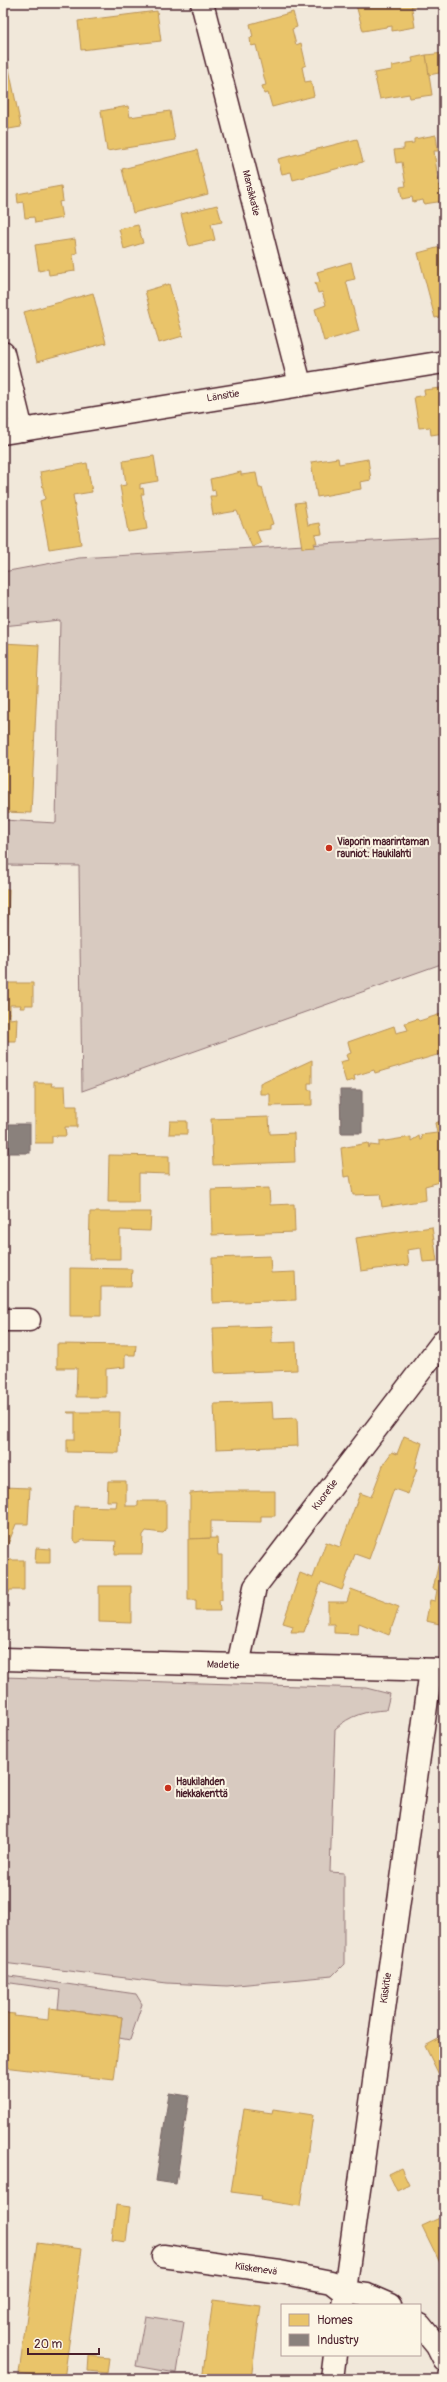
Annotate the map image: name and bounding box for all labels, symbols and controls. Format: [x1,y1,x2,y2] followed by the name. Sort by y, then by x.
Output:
[240,169,262,217] street label: Mansikkatie
[206,387,240,404] street label: Länsitie
[337,836,429,860] place label: Viaporin maarintaman rauniot: Haukilahti
[324,843,334,853] marker: Viaporin maarintaman rauniot: Haukilahti
[310,1477,341,1513] street label: Kuoretie
[207,1658,240,1672] street label: Madetie
[176,1776,228,1800] place label: Haukilahden hiekkakenttä
[163,1783,173,1793] marker: Haukilahden hiekkakenttä
[378,1972,394,2004] street label: Kiiskitie
[234,2260,278,2278] street label: Kiiskenevä
[281,2304,421,2356] legend
[317,2313,353,2328] text: Homes
[28,2330,99,2356] scale bar
[317,2333,359,2348] text: Industry
[34,2337,63,2352] text: 20 m

